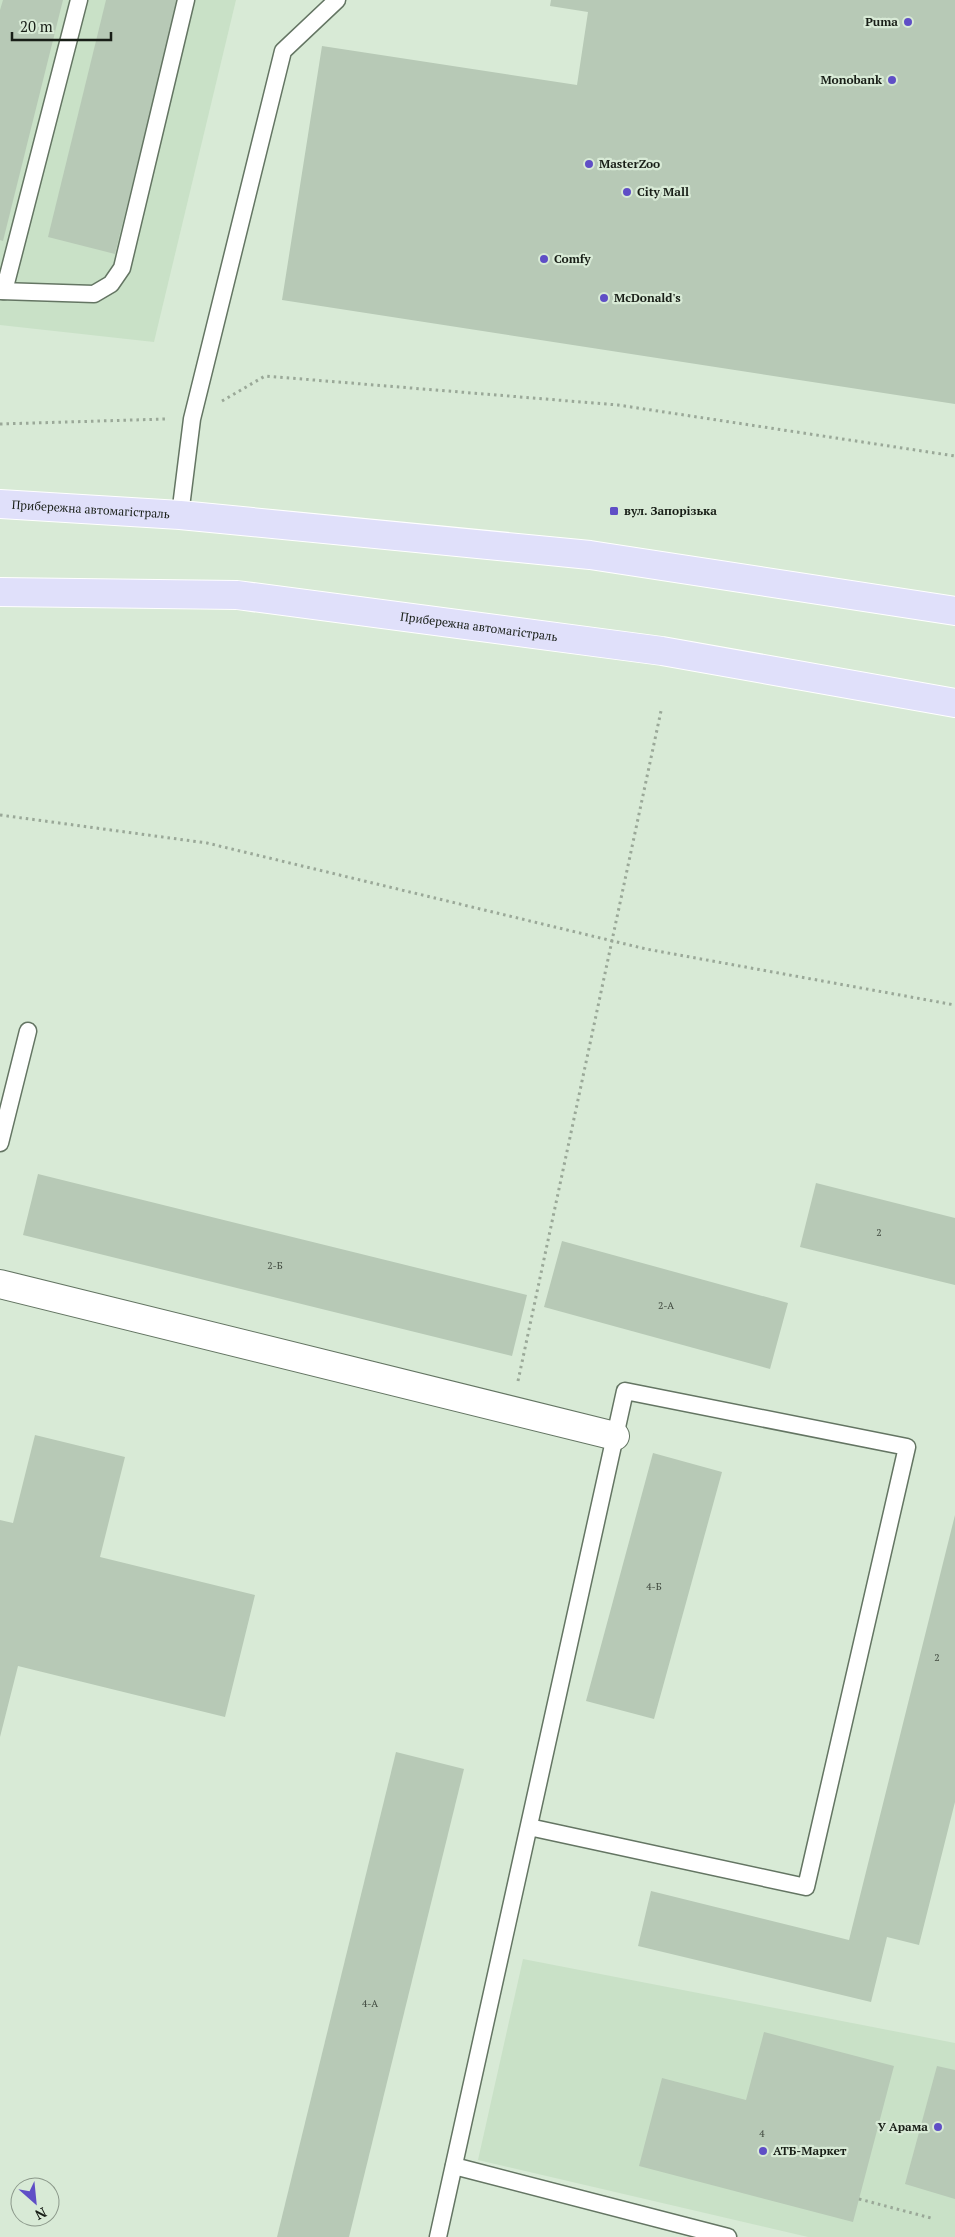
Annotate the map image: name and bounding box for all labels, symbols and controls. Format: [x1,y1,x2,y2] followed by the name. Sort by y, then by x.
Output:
[12,10,111,42] scale bar
[865,14,898,29] place label: Puma
[20,16,53,36] text: 20 m
[902,16,914,28] marker: Puma
[820,72,882,87] place label: Monobank
[886,74,898,86] marker: Monobank
[599,156,660,171] place label: MasterZoo
[583,158,595,170] marker: MasterZoo
[637,184,689,199] place label: City Mall
[621,186,633,198] marker: City Mall
[554,251,591,266] place label: Comfy
[538,253,550,265] marker: Comfy
[614,290,681,305] place label: McDonald's
[598,292,610,304] marker: McDonald's
[11,497,170,521] street label: Прибережна автомагістраль
[624,503,717,518] place label: вул. Запорізька
[608,505,620,517] marker: вул. Запорізька
[399,609,559,644] street label: Прибережна автомагістраль
[876,1226,882,1239] house number: 2
[267,1259,283,1272] house number: 2-Б
[658,1299,674,1312] house number: 2-А
[646,1580,662,1593] house number: 4-Б
[934,1651,940,1664] house number: 2
[362,1997,378,2010] house number: 4-А
[878,2119,928,2134] place label: У Арама
[932,2121,944,2133] marker: У Арама
[759,2127,765,2140] house number: 4
[773,2143,847,2158] place label: АТБ-Маркет
[757,2145,769,2157] marker: АТБ-Маркет
[10,2177,60,2227] north arrow
[32,2203,50,2225] text: N

